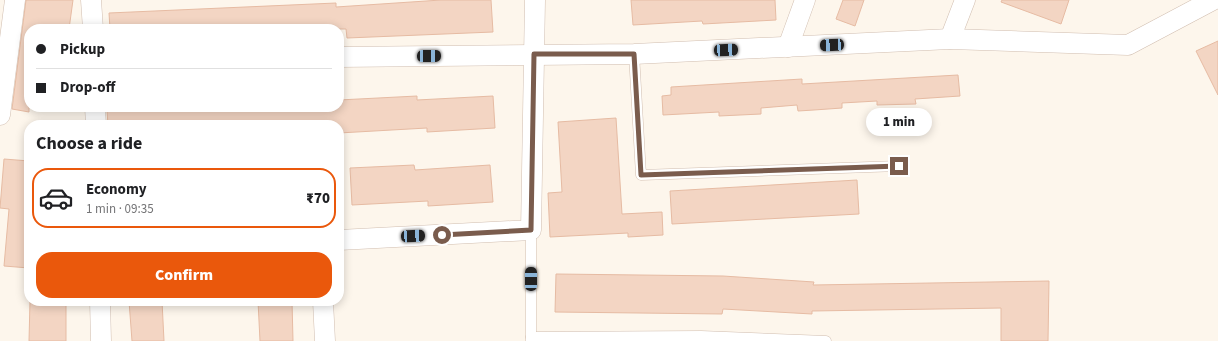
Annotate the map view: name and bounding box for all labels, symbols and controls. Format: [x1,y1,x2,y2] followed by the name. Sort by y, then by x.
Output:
[820,38,844,52] car
[60,39,105,60] text: Pickup
[714,43,738,57] car
[417,50,441,62] car
[60,77,115,98] text: Drop-off
[866,108,932,136] callout: 1 min
[883,113,915,131] text: 1 min
[36,131,142,156] text: Choose a ride
[890,157,908,175] route end
[86,179,147,200] text: Economy
[38,180,74,216] icon: car
[306,188,330,209] text: ₹70
[86,200,154,218] text: 1 min · 09:35
[433,226,451,244] route start
[401,229,425,243] car
[36,252,332,298] button: Confirm
[525,267,537,291] car

